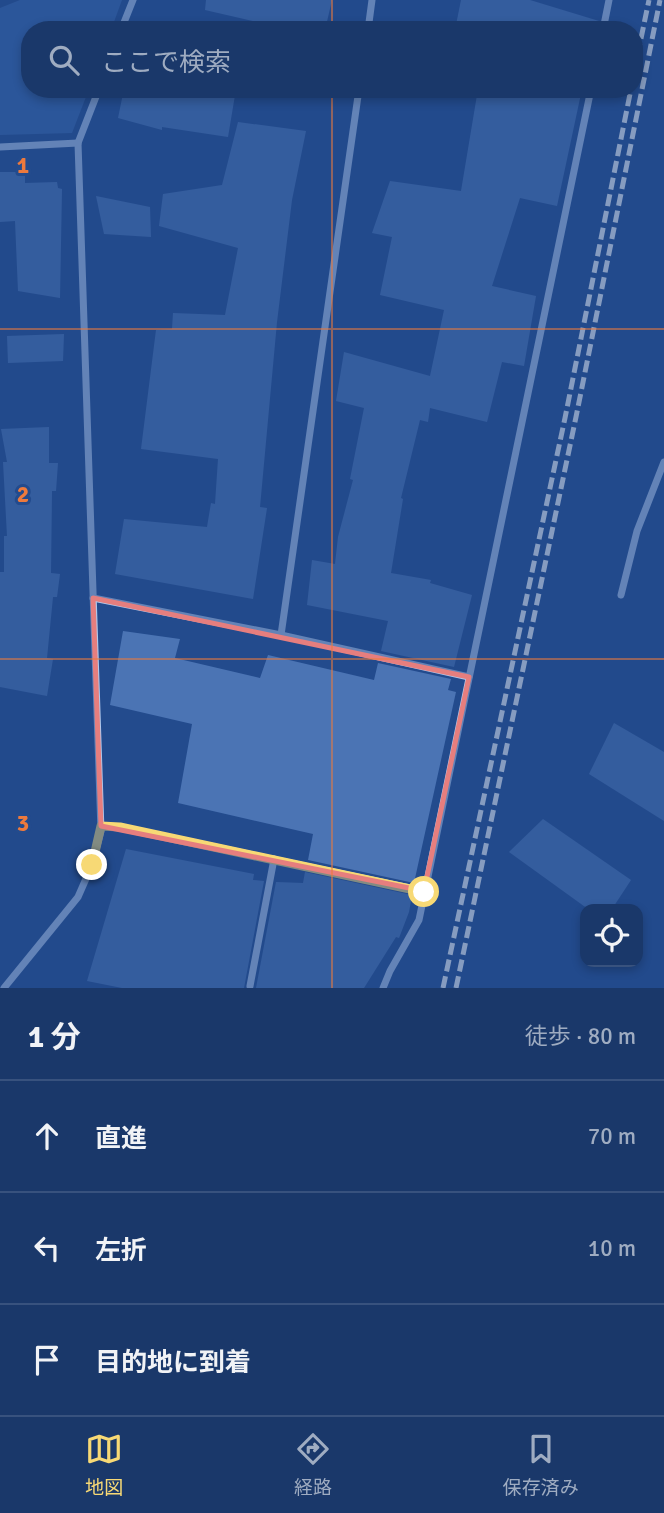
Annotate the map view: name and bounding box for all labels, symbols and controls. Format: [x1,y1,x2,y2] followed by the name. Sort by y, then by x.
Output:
[21,21,643,98] search box
[45,41,83,79] icon: search
[101,47,231,79] text: ここで検索
[17,151,29,180] text: 1
[17,480,29,509] text: 2
[17,809,29,838] text: 3
[76,849,107,880] route end
[408,876,439,907] route start
[580,904,643,967] map controls
[580,904,643,967] button: locate
[28,1019,81,1056] text: 1 分
[525,1022,636,1051] text: 徒歩 · 80 m
[28,1117,66,1155] icon: ahead
[588,1122,636,1151] text: 70 m
[95,1123,147,1155] text: 直進
[28,1229,66,1267] icon: left
[588,1234,636,1263] text: 10 m
[95,1235,147,1267] text: 左折
[28,1341,66,1379] icon: arrive
[95,1347,251,1379] text: 目的地に到着
[85,1430,123,1500] tab: 地図
[294,1430,332,1500] tab: 経路
[503,1430,579,1500] tab: 保存済み

